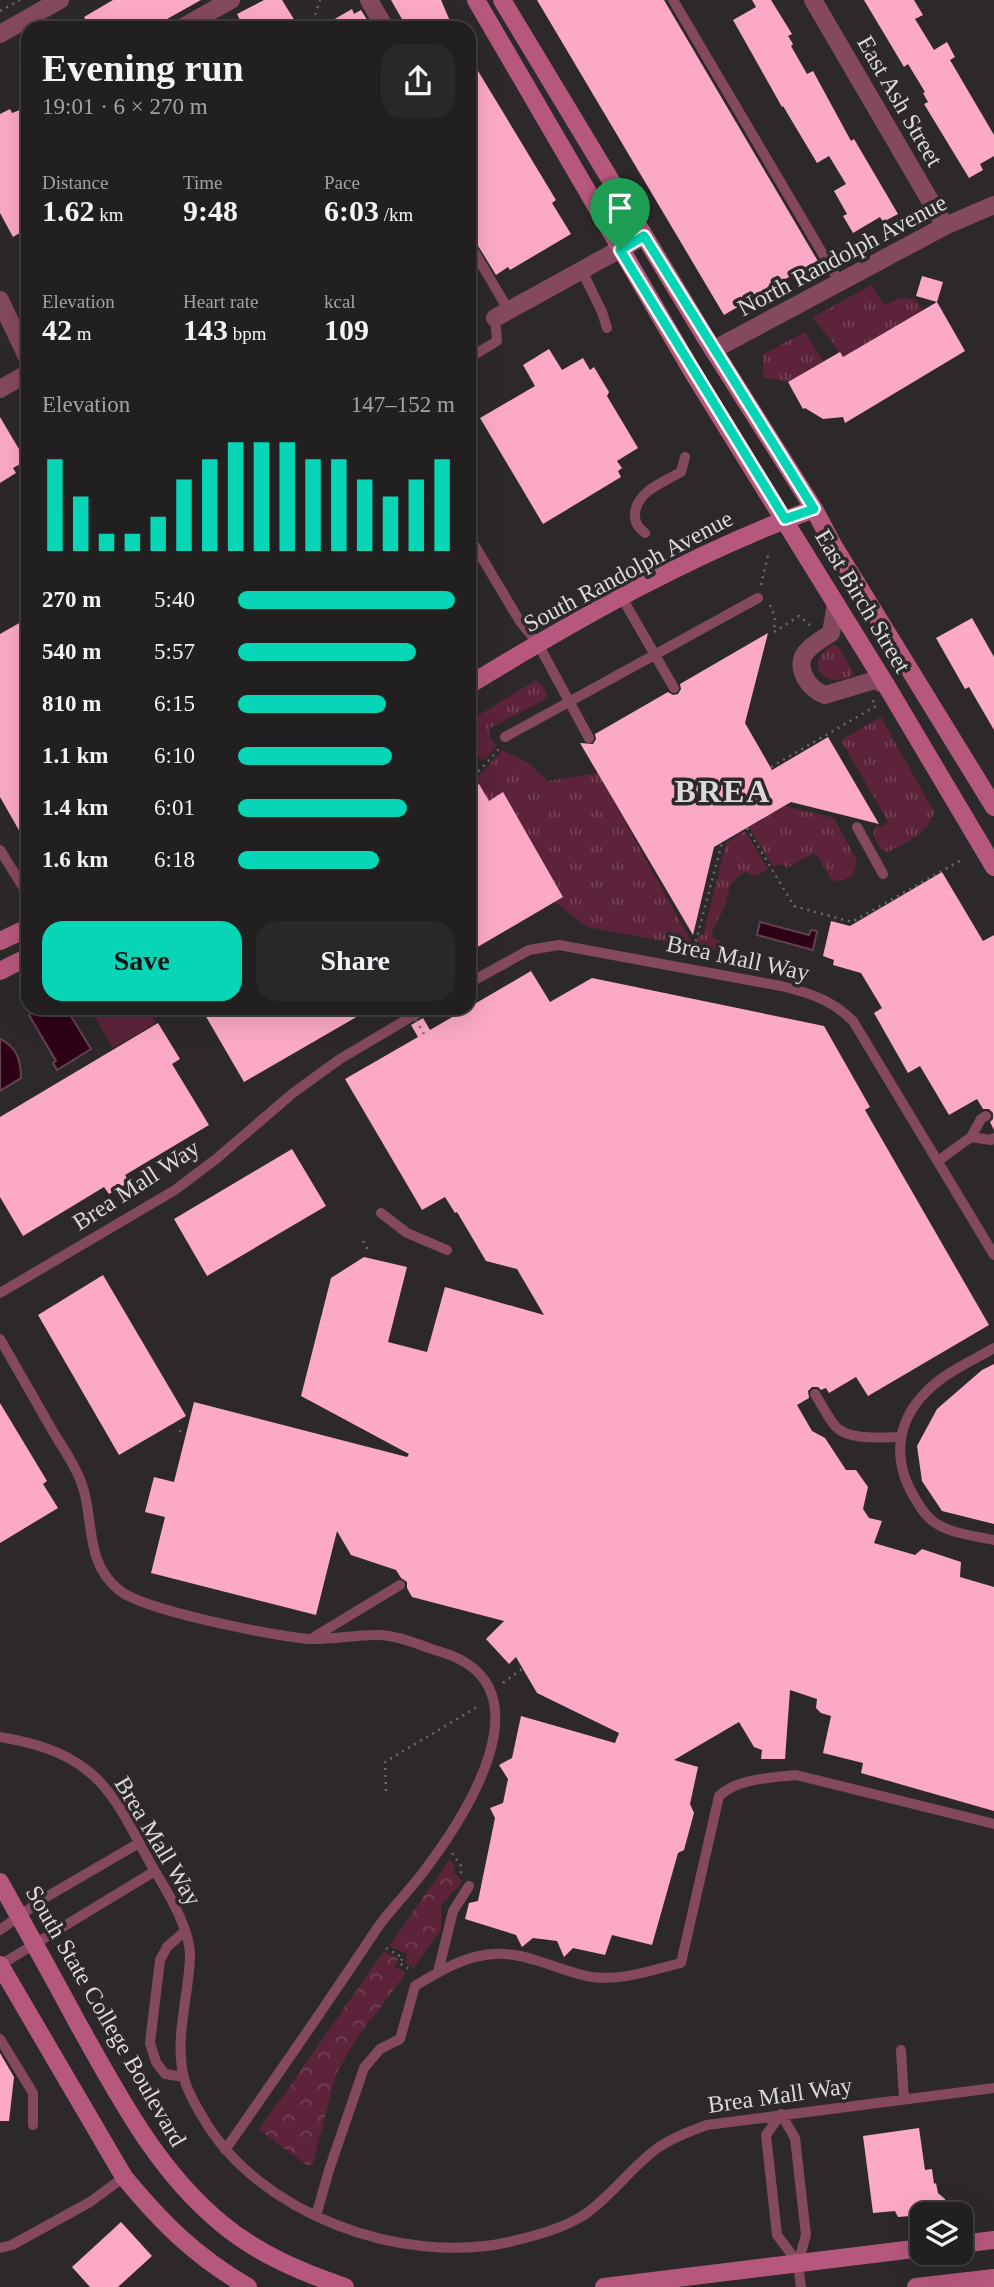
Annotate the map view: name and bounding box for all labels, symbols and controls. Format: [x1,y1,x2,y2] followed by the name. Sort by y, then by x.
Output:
[852,31,948,171] street label: East Ash Street
[381,44,455,118] button: share
[42,47,244,89] text: Evening run
[42,94,208,119] text: 19:01 · 6 × 270 m
[42,172,108,193] text: Distance
[183,172,222,193] text: Time
[324,172,360,193] text: Pace
[590,178,650,250] pin
[601,189,639,227] icon: arrive
[733,189,951,321] street label: North Randolph Avenue
[42,194,95,227] text: 1.62
[183,194,238,227] text: 9:48
[324,194,379,227] text: 6:03
[95,204,124,225] text: km
[379,204,413,225] text: /km
[42,291,115,312] text: Elevation
[183,291,258,312] text: Heart rate
[324,291,356,312] text: kcal
[42,313,72,346] text: 42
[183,313,228,346] text: 143
[324,313,369,346] text: 109
[72,323,92,344] text: m
[228,323,267,344] text: bpm
[42,392,130,417] text: Elevation
[351,392,455,417] text: 147–152 m
[519,505,737,637] street label: South Randolph Avenue
[810,525,916,678] street label: East Birch Street
[42,587,101,612] text: 270 m
[154,587,195,612] text: 5:40
[42,639,101,664] text: 540 m
[154,639,195,664] text: 5:57
[42,691,101,716] text: 810 m
[154,691,195,716] text: 6:15
[42,743,108,768] text: 1.1 km
[154,743,195,768] text: 6:10
[675,773,771,809] district label: BREA
[42,795,108,820] text: 1.4 km
[154,795,195,820] text: 6:01
[42,847,108,872] text: 1.6 km
[154,847,195,872] text: 6:18
[42,921,242,1001] button: Save
[256,921,455,1001] button: Share
[664,930,812,986] street label: Brea Mall Way
[68,1134,204,1236] street label: Brea Mall Way
[109,1772,207,1910] street label: Brea Mall Way
[21,1881,191,2151] street label: South State College Boulevard
[706,2072,854,2118] street label: Brea Mall Way
[910,2202,973,2265] map controls
[910,2202,973,2265] button: layers

